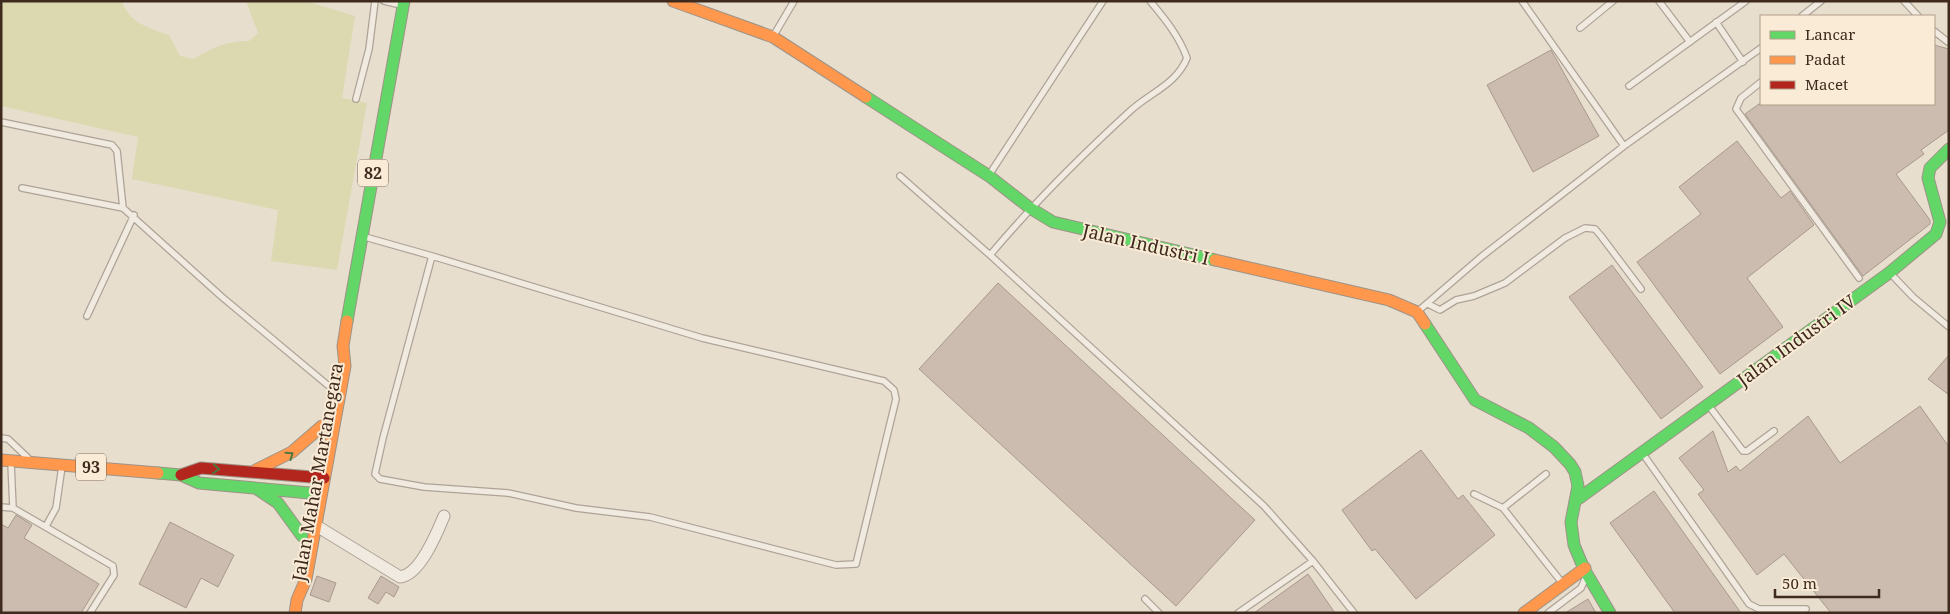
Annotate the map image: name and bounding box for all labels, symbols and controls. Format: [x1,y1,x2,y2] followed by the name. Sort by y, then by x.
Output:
[1760,15,1935,105] legend
[1805,24,1855,44] text: Lancar
[1805,49,1845,69] text: Padat
[1805,74,1848,94] text: Macet
[358,160,388,187] road number: 82
[1079,218,1212,270] street label: Jalan Industri I
[1731,288,1861,392] street label: Jalan Industri IV
[286,361,348,584] street label: Jalan Mahar Martanegara
[285,452,294,461] one-way arrow
[76,454,106,481] road number: 93
[212,463,220,474] one-way arrow
[1775,566,1879,598] scale bar
[1782,573,1817,593] text: 50 m

